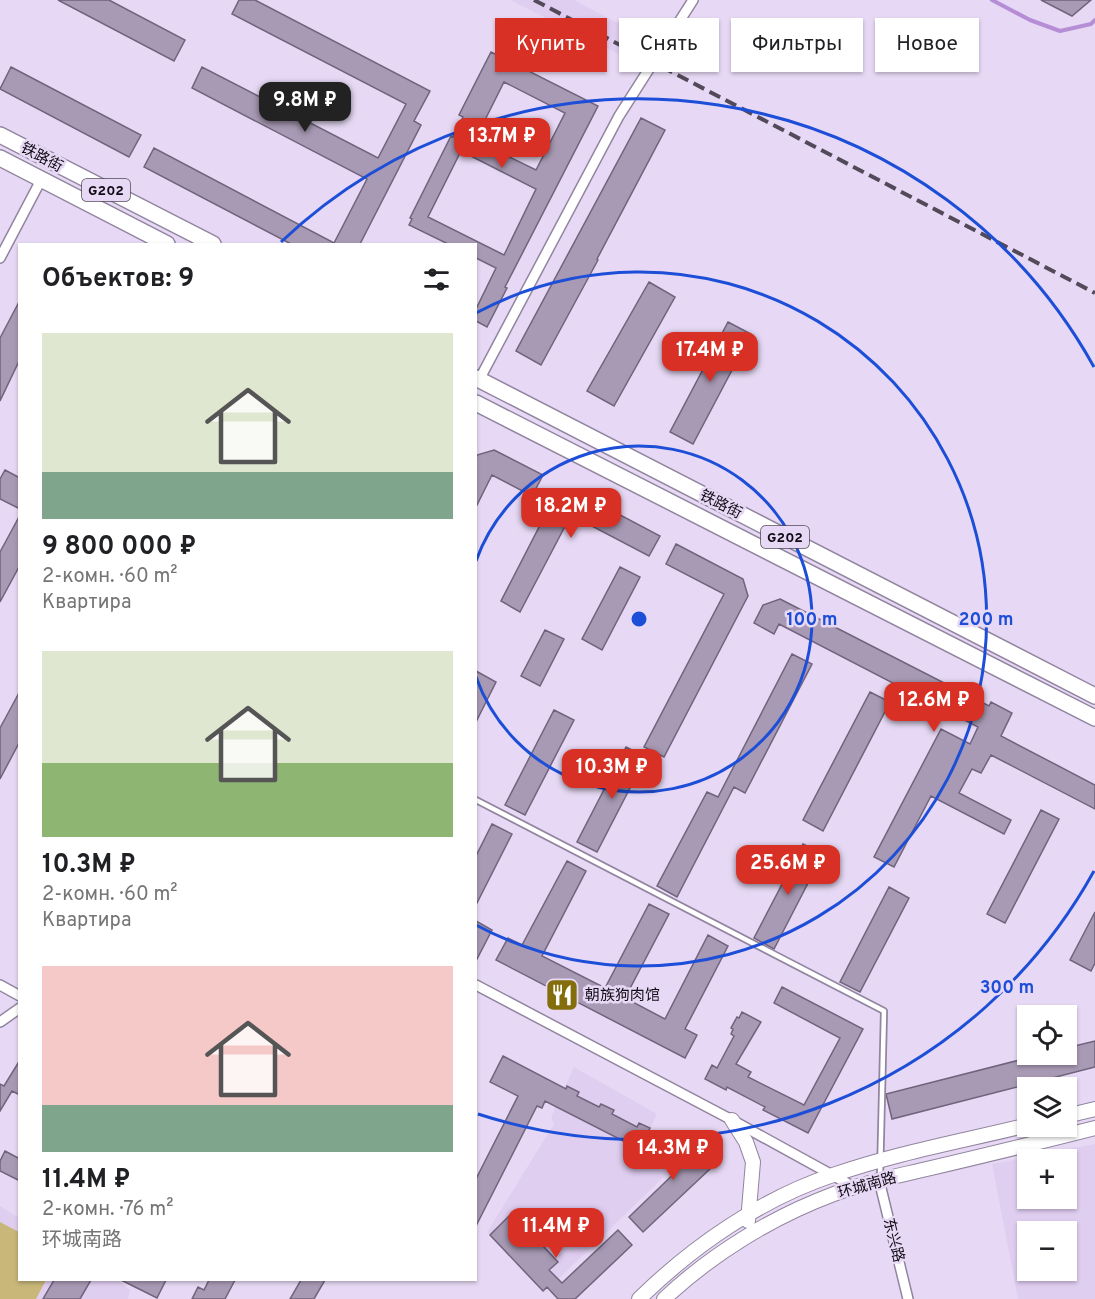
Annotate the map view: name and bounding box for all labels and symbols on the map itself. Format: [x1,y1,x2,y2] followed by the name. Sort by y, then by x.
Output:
[256,82,354,133] pin: 9.8M ₽
[447,118,557,169] pin: 13.7M ₽
[17,139,66,177] street label: 铁路街
[82,179,130,201] road number: G202
[655,332,765,383] pin: 17.4M ₽
[696,487,745,524] street label: 铁路街
[516,488,626,539] pin: 18.2M ₽
[761,526,809,548] road number: G202
[629,609,649,629] centre of rings
[786,609,838,632] text: 100 m
[958,609,1014,632] text: 200 m
[879,682,989,733] pin: 12.6M ₽
[557,749,667,800] pin: 10.3M ₽
[733,845,843,896] pin: 25.6M ₽
[544,977,580,1013] restaurant icon: 朝族狗肉馆
[980,977,1034,1000] text: 300 m
[585,987,660,1006] place label: 朝族狗肉馆
[618,1130,728,1181] pin: 14.3M ₽
[836,1169,899,1204] street label: 环城南路
[501,1208,611,1259] pin: 11.4M ₽
[878,1216,907,1265] street label: 东兴路

